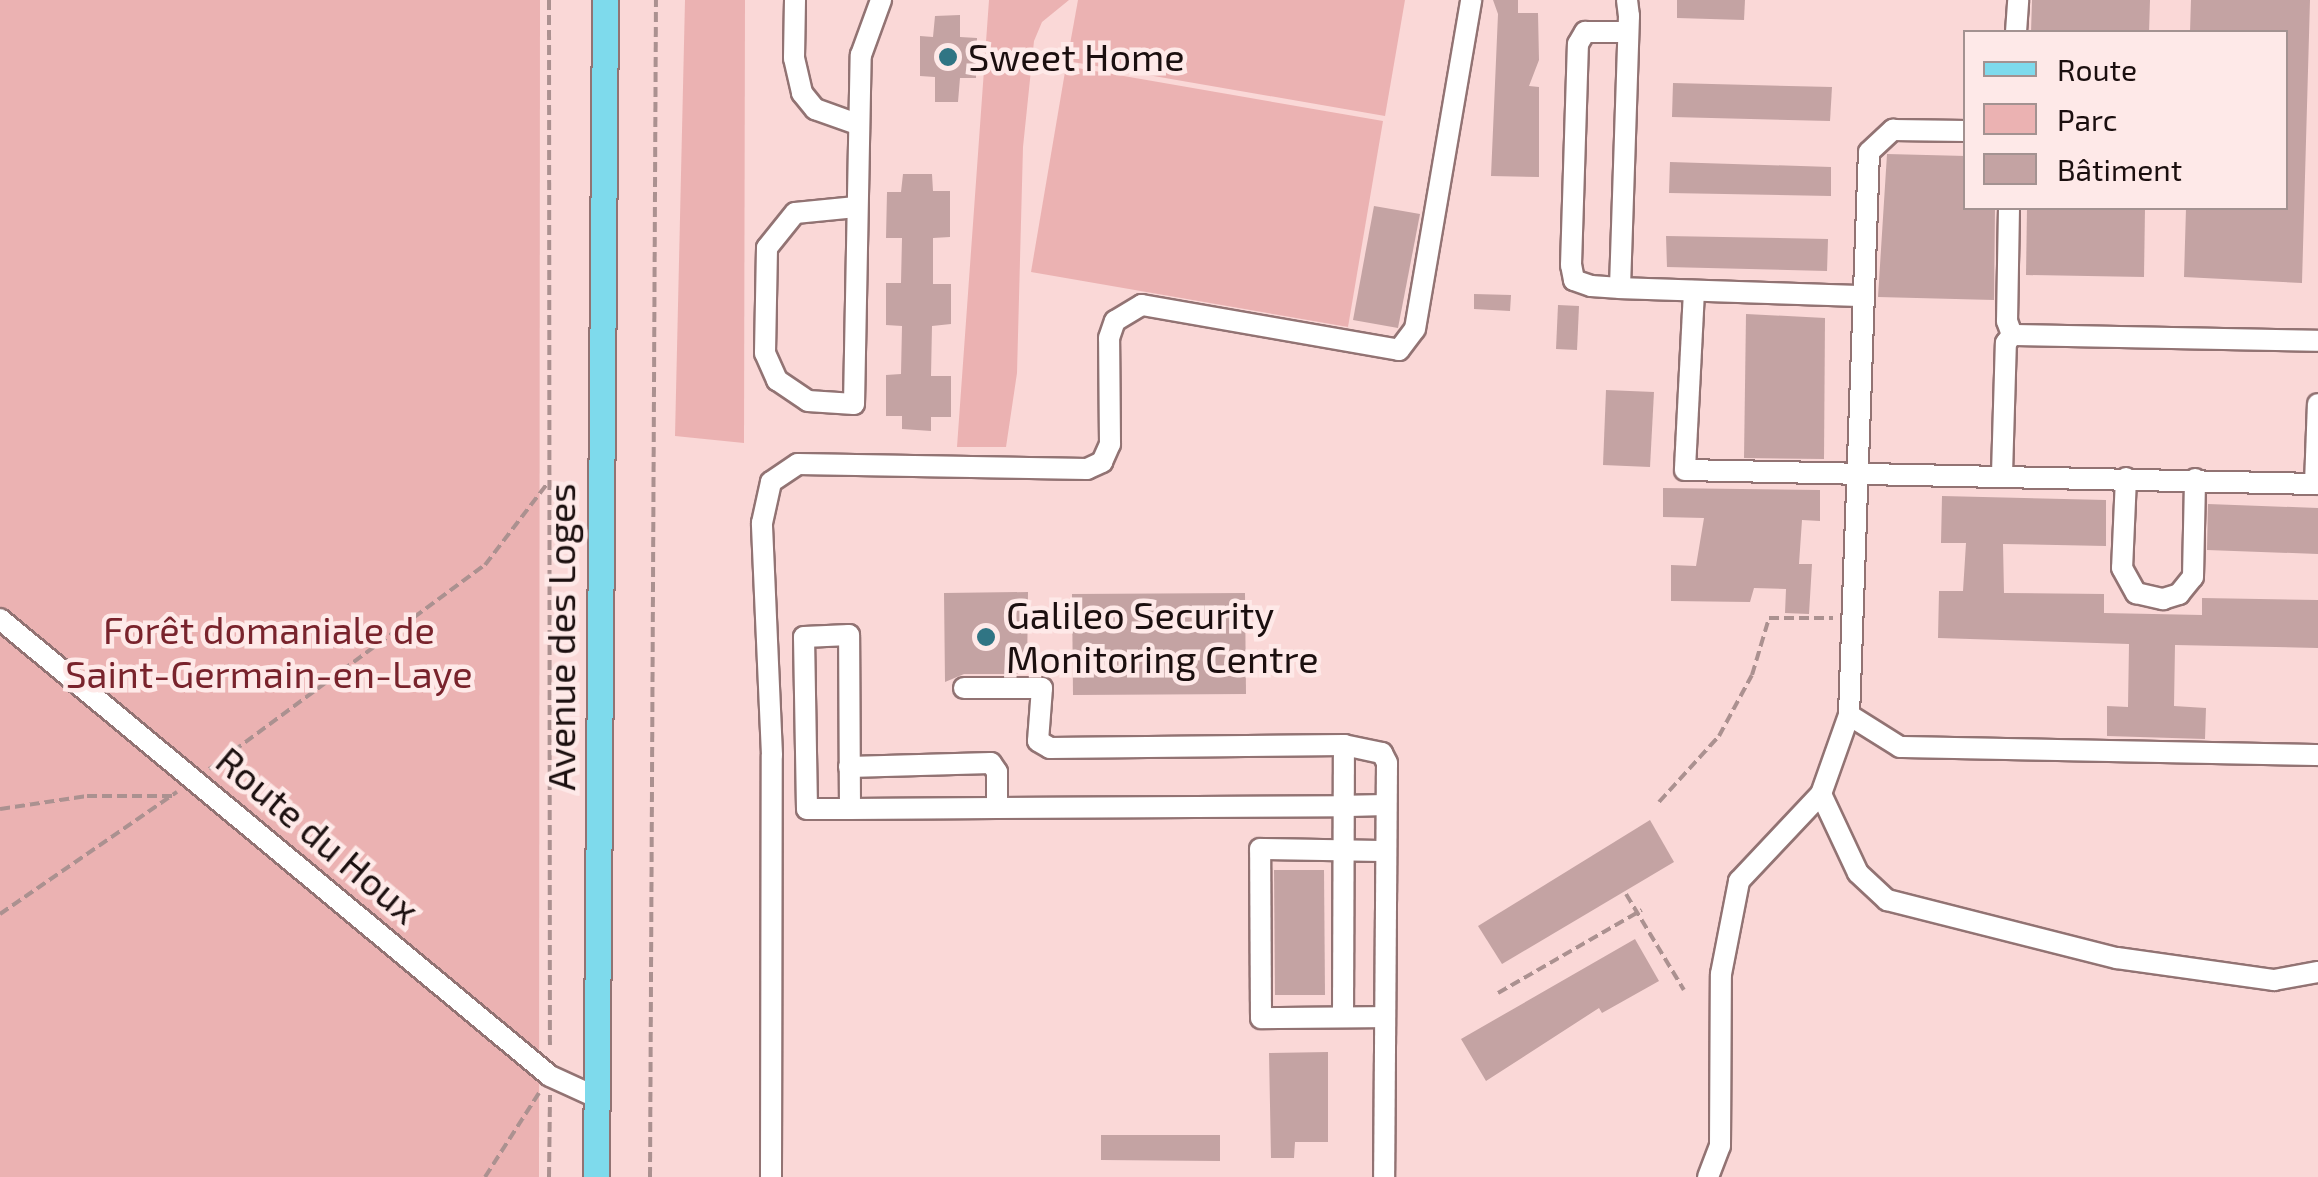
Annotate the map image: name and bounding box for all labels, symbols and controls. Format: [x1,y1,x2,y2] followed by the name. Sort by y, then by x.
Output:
[1963,30,2288,210] legend
[968,34,1185,80] place label: Sweet Home
[937,46,959,68] marker: Sweet Home
[2057,51,2137,87] text: Route
[2057,101,2117,137] text: Parc
[2057,151,2182,187] text: Bâtiment
[538,483,584,791] street label: Avenue des Loges
[1006,592,1319,682] place label: Galileo Security Monitoring Centre
[65,607,473,696] park label: Forêt domaniale de Saint-Germain-en-Laye
[975,626,997,648] marker: Galileo Security Monitoring Centre
[207,737,429,933] street label: Route du Houx

